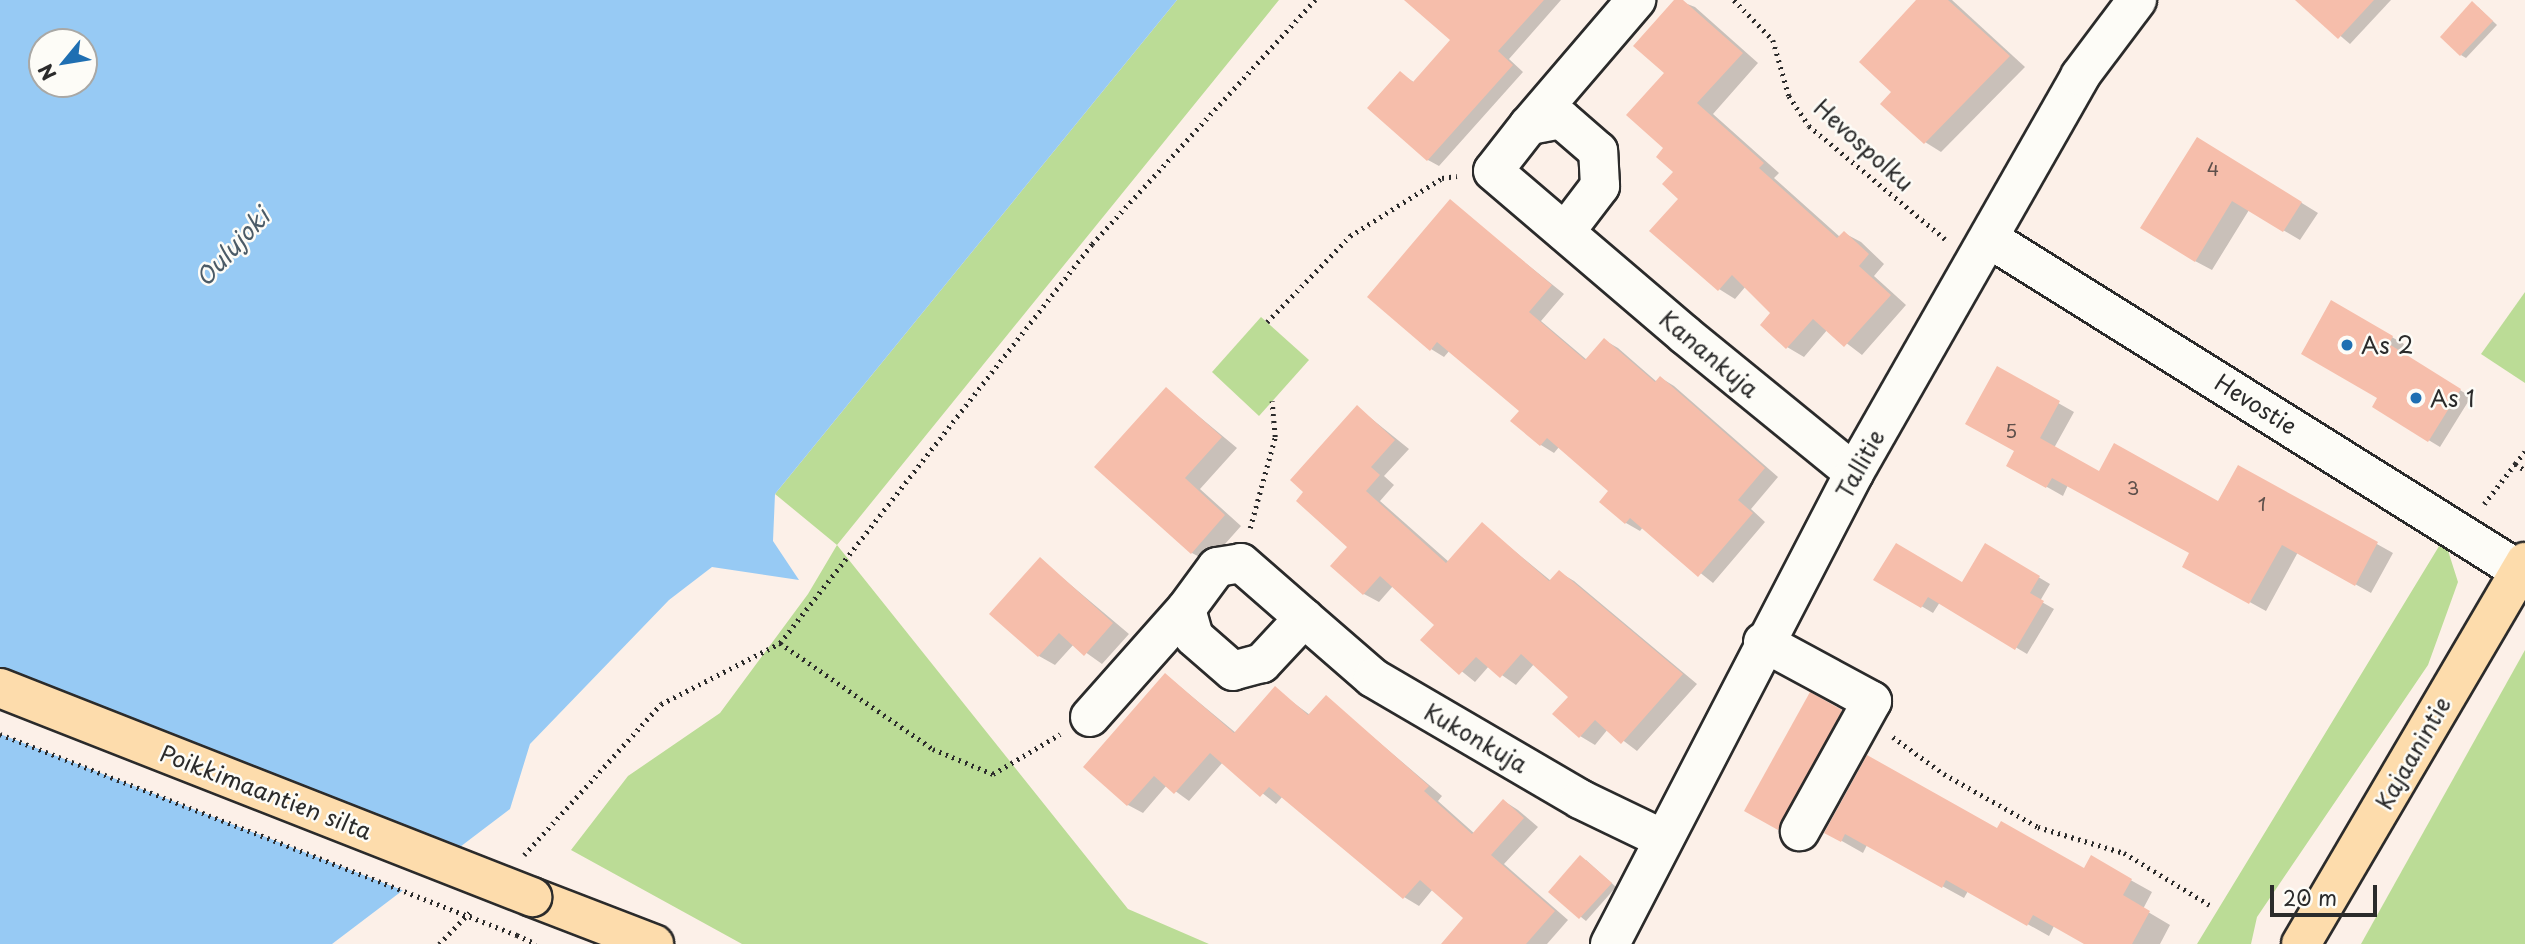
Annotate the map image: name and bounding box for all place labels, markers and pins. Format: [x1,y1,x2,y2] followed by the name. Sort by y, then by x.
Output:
[2361,331,2413,359] place label: As 2
[2339,337,2355,353] marker: As 2
[2430,384,2476,412] place label: As 1
[2408,390,2424,406] marker: As 1

